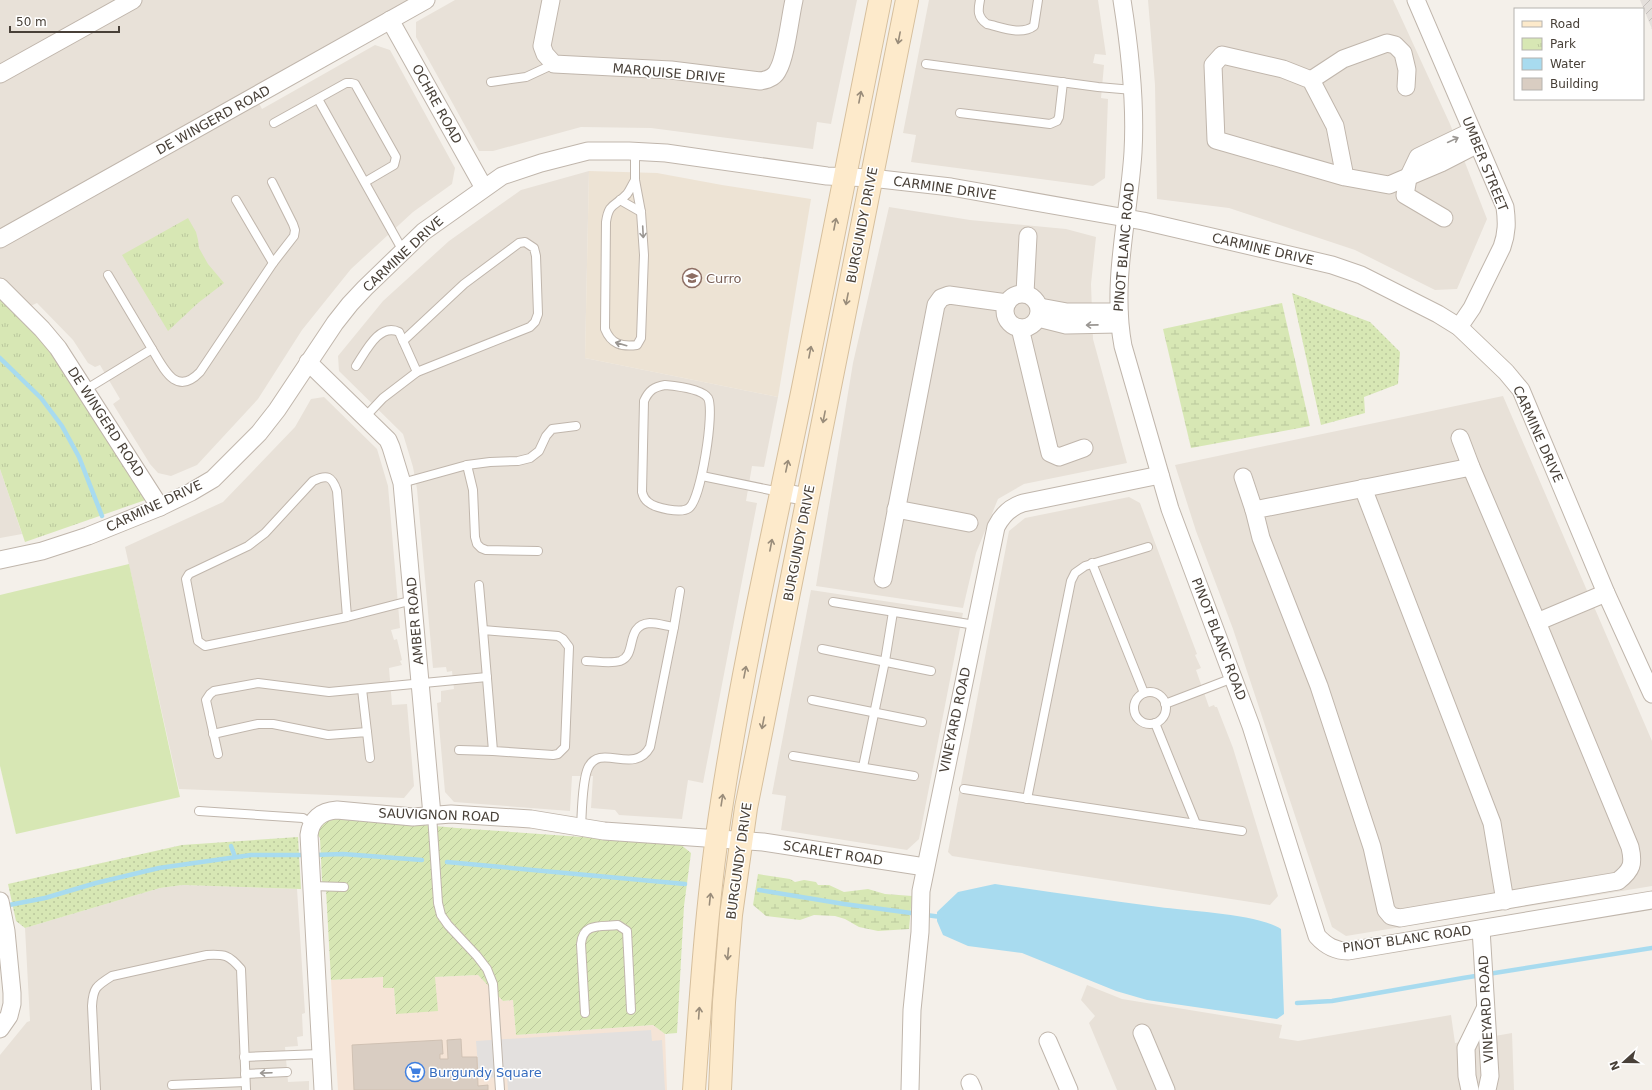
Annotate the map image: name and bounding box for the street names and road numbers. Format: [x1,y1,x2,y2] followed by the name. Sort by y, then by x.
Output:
[612,61,726,85] street label: MARQUISE DRIVE
[409,62,465,146] street label: OCHRE ROAD
[153,82,273,158] street label: DE WINGERD ROAD
[1459,115,1511,214] street label: UMBER STREET
[843,166,881,284] street label: BURGUNDY DRIVE
[892,173,998,203] street label: CARMINE DRIVE
[1111,182,1137,312] street label: PINOT BLANC ROAD
[360,213,446,295] street label: CARMINE DRIVE
[1211,230,1315,268] street label: CARMINE DRIVE
[65,364,147,480] street label: DE WINGERD ROAD
[1510,383,1566,485] street label: CARMINE DRIVE
[104,477,204,535] street label: CARMINE DRIVE
[780,484,818,602] street label: BURGUNDY DRIVE
[404,576,426,666] street label: AMBER ROAD
[1189,576,1249,702] street label: PINOT BLANC ROAD
[936,666,974,774] street label: VINEYARD ROAD
[723,801,755,921] street label: BURGUNDY DRIVE
[378,805,500,825] street label: SAUVIGNON ROAD
[782,838,884,868] street label: SCARLET ROAD
[1342,923,1472,955] street label: PINOT BLANC ROAD
[1476,955,1496,1063] street label: VINEYARD ROAD

